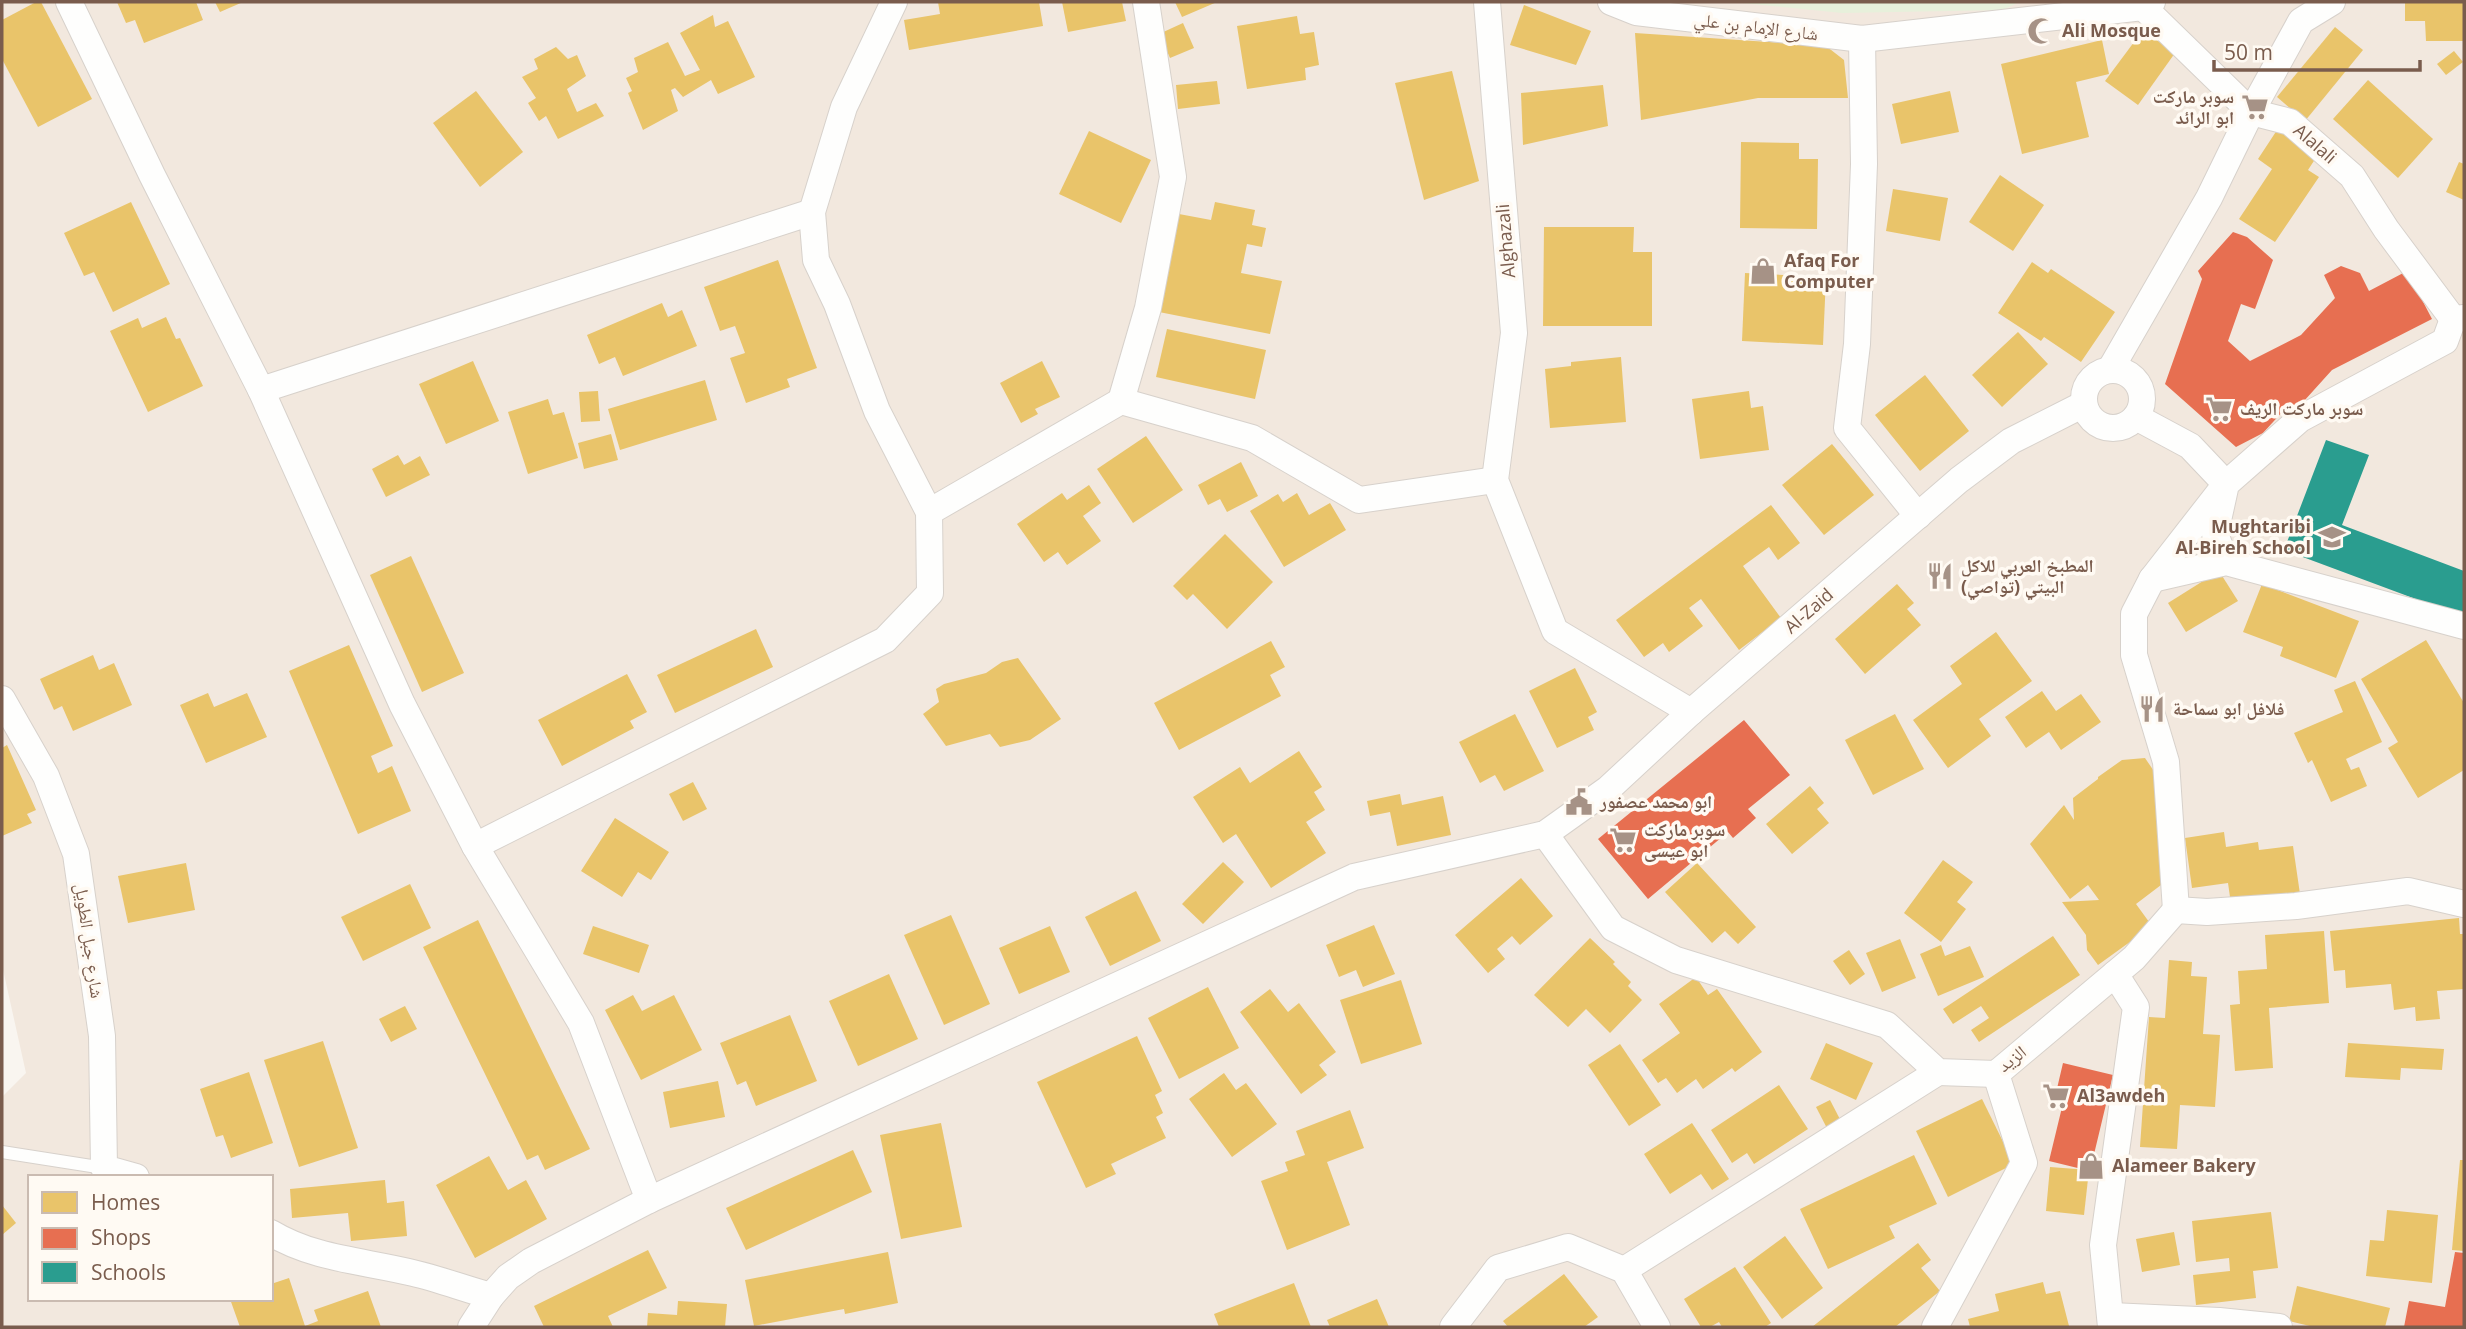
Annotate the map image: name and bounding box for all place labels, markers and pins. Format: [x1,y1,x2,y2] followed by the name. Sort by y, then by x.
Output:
[2026,16,2056,46] mosque icon: Ali Mosque
[2062,18,2161,42] place label: Ali Mosque
[2153,84,2234,129] place label: سوبر ماركت ابو الرائد
[2240,92,2270,122] supermarket icon: سوبر ماركت ابو الرائد
[1784,248,1874,293] place label: Afaq For Computer
[1748,256,1778,286] shop icon: Afaq For Computer
[2204,394,2234,424] supermarket icon: سوبر ماركت الريف
[2240,396,2363,420] place label: سوبر ماركت الريف
[2176,514,2311,559] place label: Mughtaribi Al-Bireh School
[2317,522,2347,552] school or university icon: Mughtaribi Al-Bireh School
[1961,553,2094,601] place label: المطبخ العربي للاكل البيتي (تواصي)
[1925,561,1955,591] restaurant icon: المطبخ العربي للاكل البيتي (تواصي)
[2137,694,2167,724] restaurant icon: فلافل ابو سماحة
[2173,696,2284,720] place label: فلافل ابو سماحة
[1564,787,1594,817] public building icon: ابو محمد عصفور
[1599,789,1712,813] place label: ابو محمد عصفور
[1644,817,1725,862] place label: سوبر ماركت ابو عيسی
[1608,825,1638,855] supermarket icon: سوبر ماركت ابو عيسی
[2041,1081,2071,1111] supermarket icon: Al3awdeh
[2077,1083,2165,1107] place label: Al3awdeh
[2076,1151,2106,1181] shop icon: Alameer Bakery
[2112,1153,2257,1177] place label: Alameer Bakery

